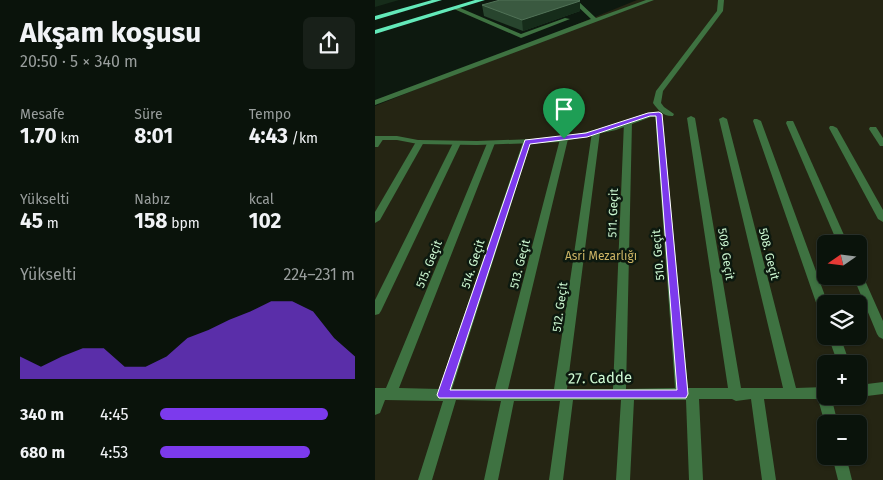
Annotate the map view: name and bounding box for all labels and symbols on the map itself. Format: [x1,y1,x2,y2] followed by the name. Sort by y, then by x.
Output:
[543,88,585,139] pin
[605,187,621,238] street label: 511. Geçit
[715,227,737,282] street label: 509. Geçit
[756,227,782,282] street label: 508. Geçit
[649,228,667,281] street label: 510. Geçit
[817,235,867,285] north arrow
[413,237,445,290] street label: 515. Geçit
[459,237,488,290] street label: 514. Geçit
[507,237,533,290] street label: 513. Geçit
[565,249,637,263] park label: Asri Mezarlığı
[550,281,571,333] street label: 512. Geçit
[568,368,632,388] street label: 27. Cadde

